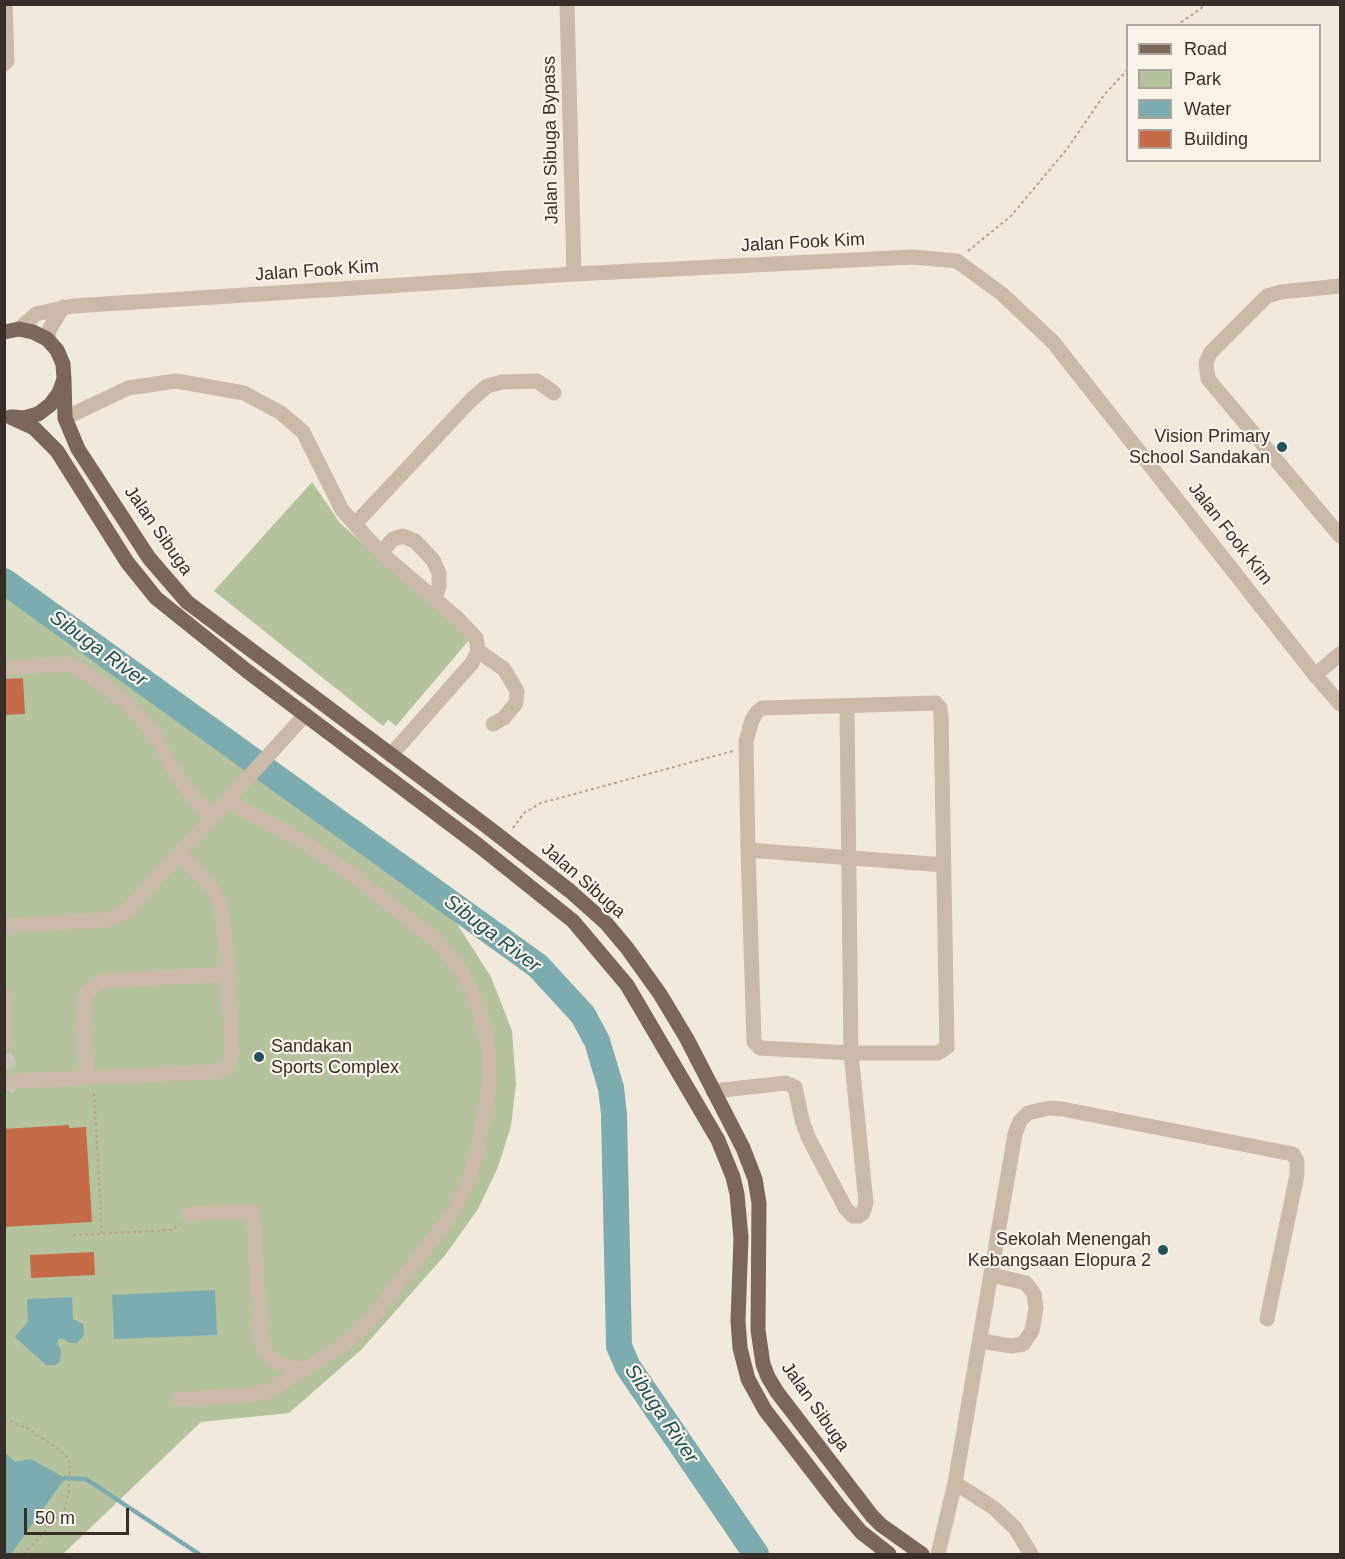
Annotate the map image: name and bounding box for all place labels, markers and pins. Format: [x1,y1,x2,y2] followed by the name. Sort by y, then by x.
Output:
[1129,426,1270,468] place label: Vision Primary School Sandakan
[1275,440,1289,454] marker: Vision Primary School Sandakan
[271,1036,399,1078] place label: Sandakan Sports Complex
[252,1050,266,1064] marker: Sandakan Sports Complex
[968,1229,1151,1272] place label: Sekolah Menengah Kebangsaan Elopura 2
[1156,1243,1170,1257] marker: Sekolah Menengah Kebangsaan Elopura 2

